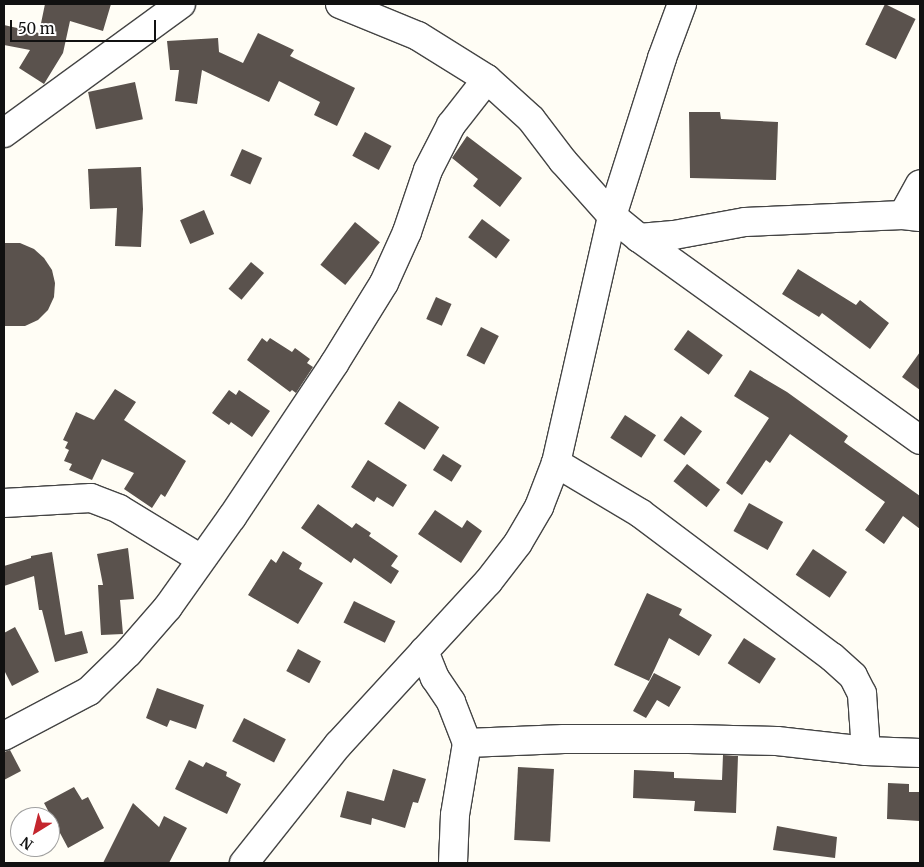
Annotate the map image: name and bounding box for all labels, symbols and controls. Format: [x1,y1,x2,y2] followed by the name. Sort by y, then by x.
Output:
[12,10,159,42] scale bar
[18,19,55,38] text: 50 m
[10,807,60,857] north arrow
[17,833,37,854] text: N

